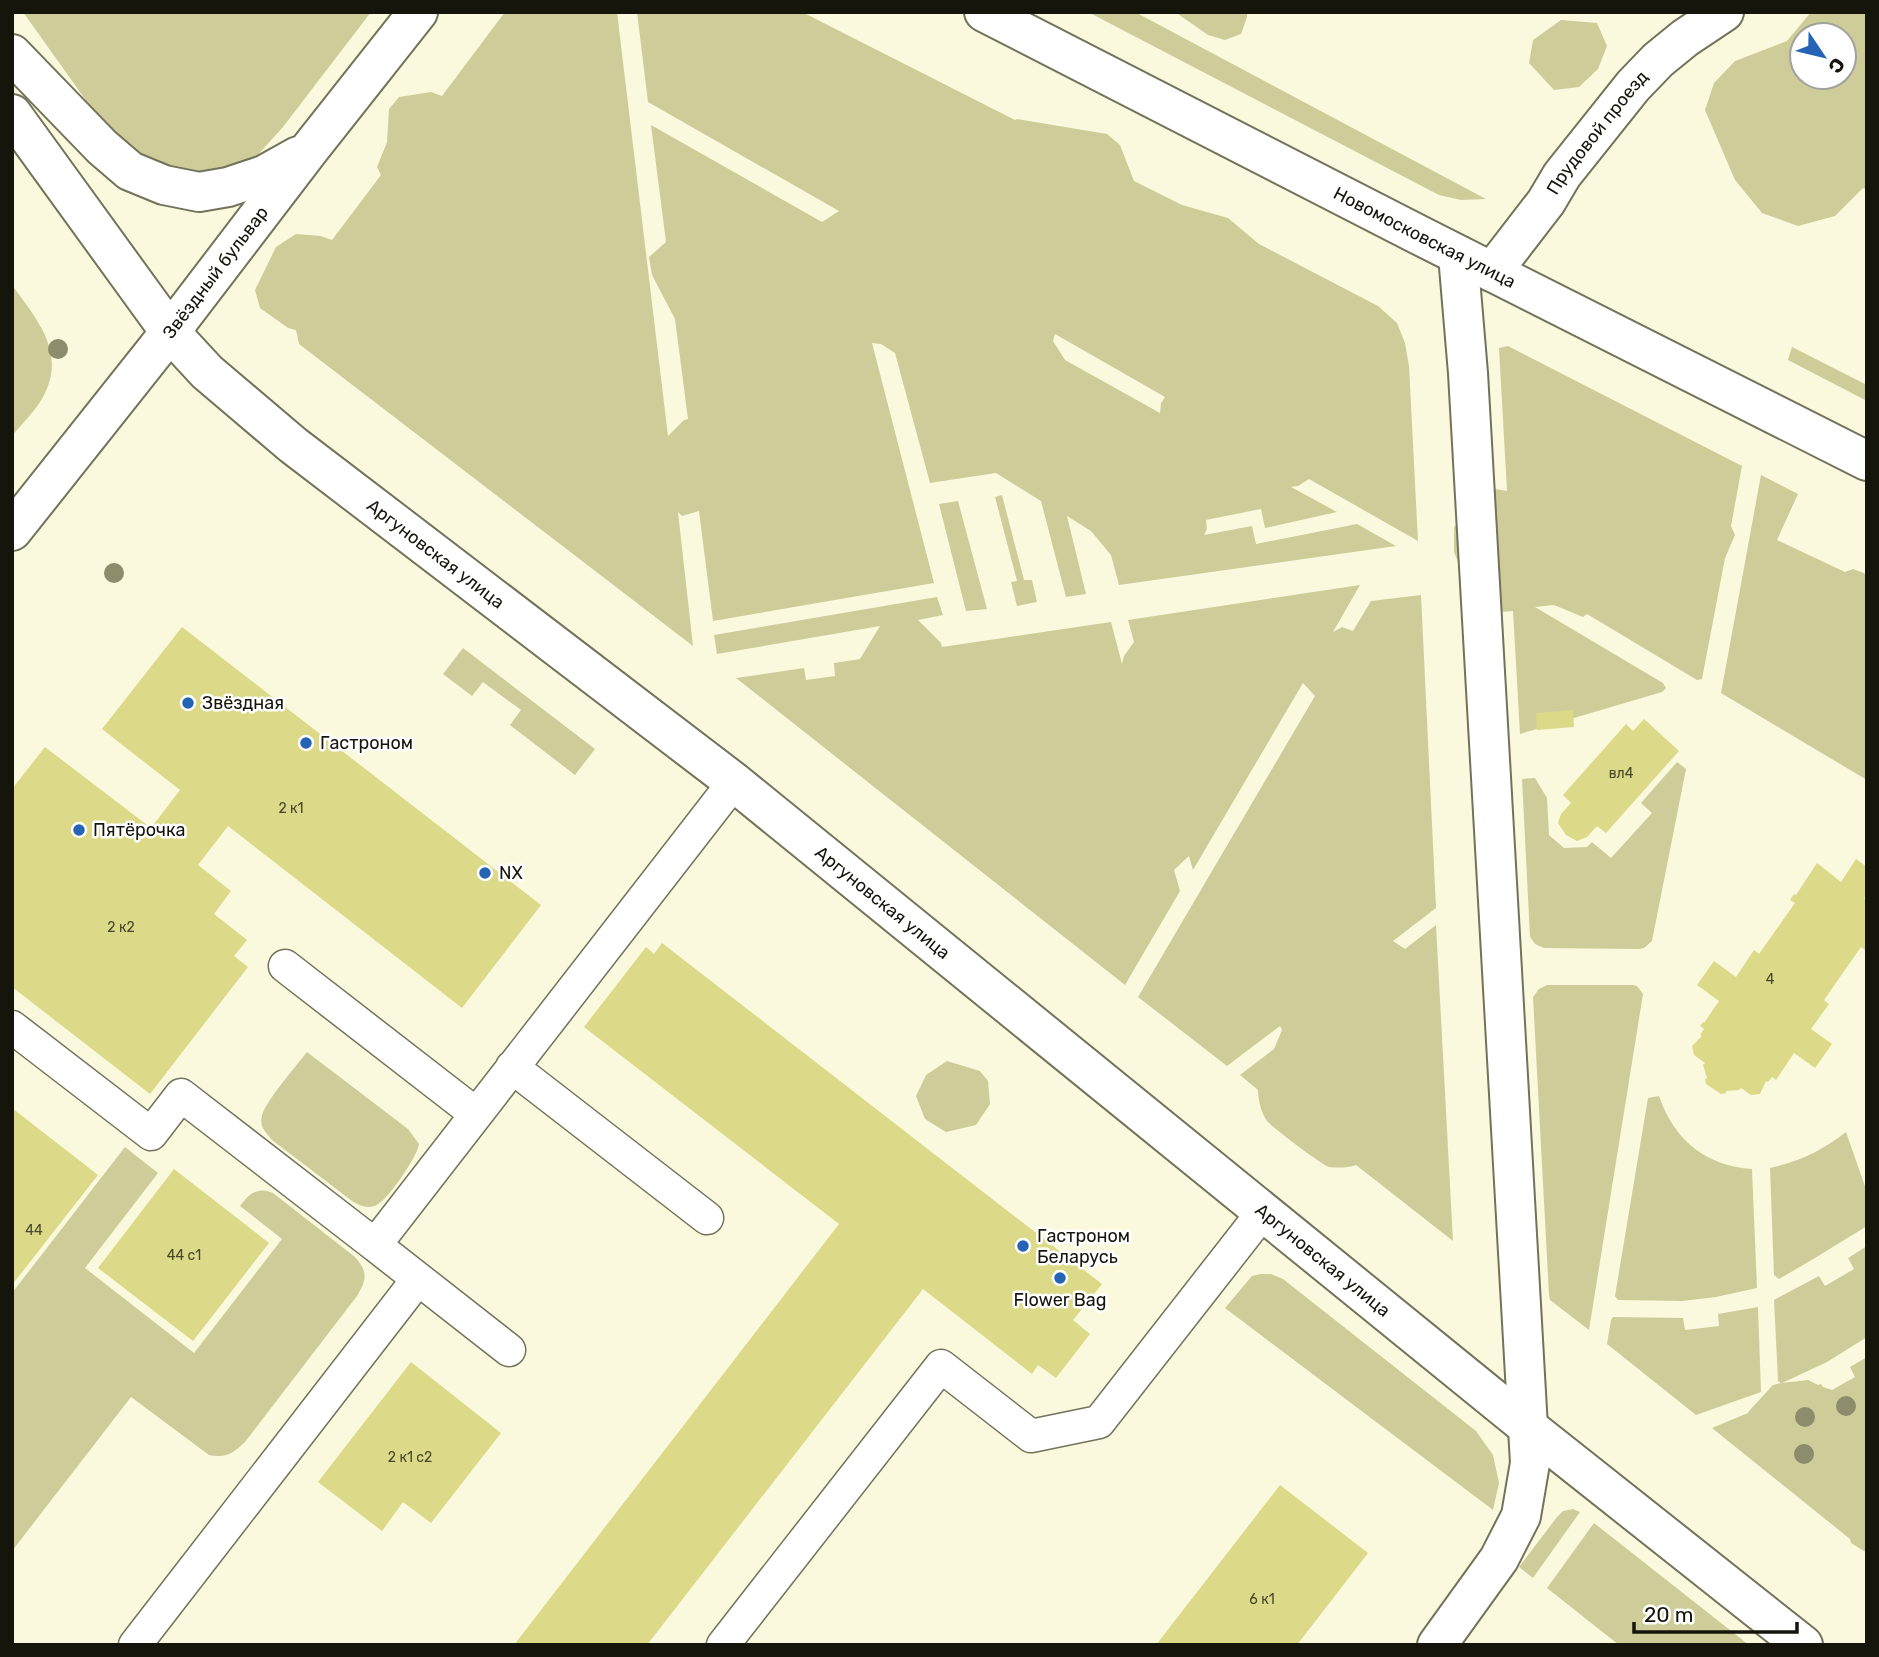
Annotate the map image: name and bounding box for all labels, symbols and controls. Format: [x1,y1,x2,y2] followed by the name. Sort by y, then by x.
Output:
[1788,21,1858,91] north arrow
[1823,53,1850,78] text: С
[1542,66,1653,198] street label: Прудовой проезд
[1330,182,1519,293] street label: Новомосковская улица
[158,202,273,343] street label: Звёздный бульвар
[362,494,509,614] street label: Аргуновская улица
[202,692,284,714] place label: Звёздная
[180,695,196,711] marker: Звёздная
[320,732,413,754] place label: Гастроном
[298,735,314,751] marker: Гастроном
[1609,765,1634,782] house number: вл4
[278,800,304,817] house number: 2 к1
[93,819,186,841] place label: Пятёрочка
[71,822,87,838] marker: Пятёрочка
[811,841,955,964] street label: Аргуновская улица
[499,862,523,884] place label: NX
[477,865,493,881] marker: NX
[107,919,135,936] house number: 2 к2
[1766,971,1775,988] house number: 4
[1251,1199,1395,1322] street label: Аргуновская улица
[25,1222,43,1239] house number: 44
[1037,1225,1130,1268] place label: Гастроном Беларусь
[1015,1238,1031,1254] marker: Гастроном Беларусь
[167,1247,201,1264] house number: 44 с1
[1052,1270,1068,1286] marker: Flower Bag
[1014,1289,1106,1311] place label: Flower Bag
[388,1449,432,1466] house number: 2 к1 с2
[1634,1590,1797,1634] scale bar
[1249,1591,1275,1608] house number: 6 к1
[1644,1602,1693,1627] text: 20 m

